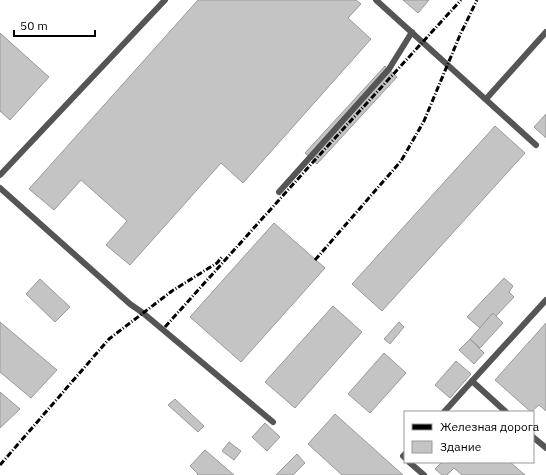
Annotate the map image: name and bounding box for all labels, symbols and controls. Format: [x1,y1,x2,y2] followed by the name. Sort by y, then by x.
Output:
[14,12,95,38] scale bar
[20,18,48,33] text: 50 m
[404,411,534,463] legend
[440,419,540,434] text: Железная дорога
[440,439,482,454] text: Здание

